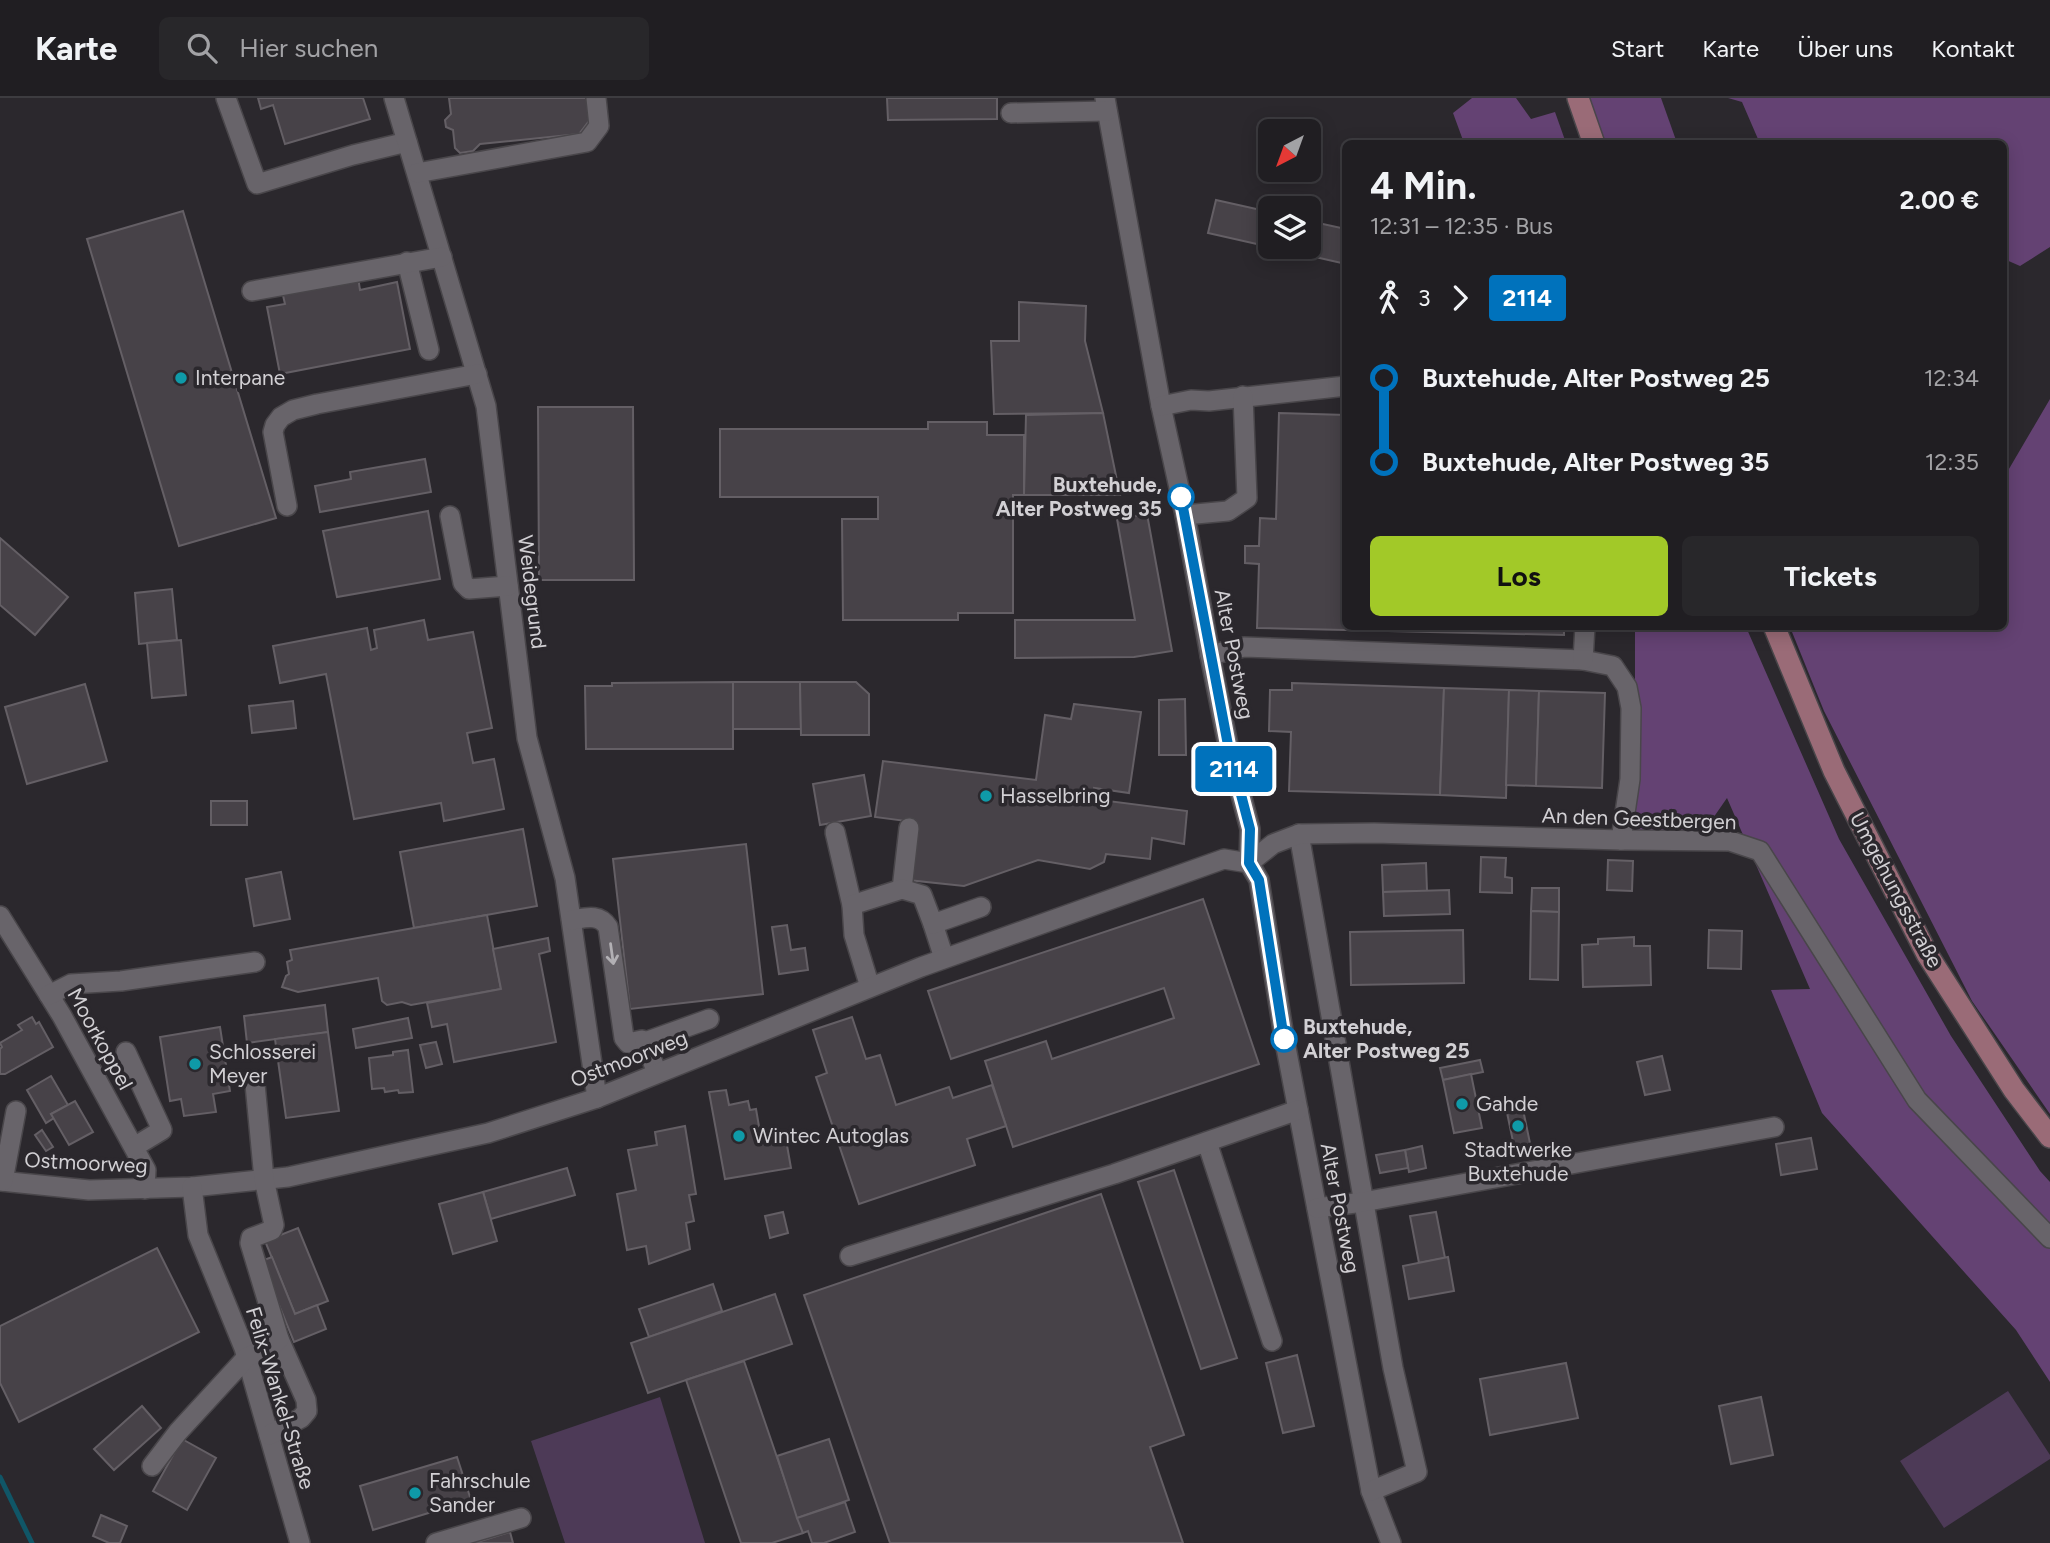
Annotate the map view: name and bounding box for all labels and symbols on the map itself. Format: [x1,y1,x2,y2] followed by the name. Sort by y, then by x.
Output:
[1258,119,1321,182] north arrow
[195,365,285,390] place label: Interpane
[173,370,189,386] marker: Interpane
[996,472,1162,521] place label: Buxtehude, Alter Postweg 35
[1168,484,1194,510] marker: Buxtehude, Alter Postweg 35
[513,534,552,650] street label: Weidegrund
[1210,587,1259,721] street label: Alter Postweg
[1185,746,1283,792] line badge: 2114
[1000,783,1110,808] place label: Hasselbring
[978,788,994,804] marker: Hasselbring
[1541,803,1737,834] street label: An den Geestbergen
[1845,808,1948,972] street label: Umgehungsstraße
[605,942,618,965] one-way arrow
[62,984,139,1094] street label: Moorkoppel
[1303,1014,1470,1063] place label: Buxtehude, Alter Postweg 25
[567,1025,691,1092] street label: Ostmoorweg
[1271,1026,1297,1052] marker: Buxtehude, Alter Postweg 25
[209,1039,316,1088] place label: Schlosserei Meyer
[187,1056,203,1072] marker: Schlosserei Meyer
[1476,1091,1538,1116] place label: Gahde
[1454,1096,1470,1112] marker: Gahde
[1510,1118,1526,1134] marker: Stadtwerke Buxtehude
[753,1123,909,1148] place label: Wintec Autoglas
[731,1128,747,1144] marker: Wintec Autoglas
[1464,1137,1572,1186] place label: Stadtwerke Buxtehude
[1316,1141,1365,1275] street label: Alter Postweg
[24,1147,148,1178] street label: Ostmoorweg
[241,1304,320,1492] street label: Felix-Wankel-Straße
[429,1468,530,1517] place label: Fahrschule Sander
[407,1485,423,1501] marker: Fahrschule Sander

